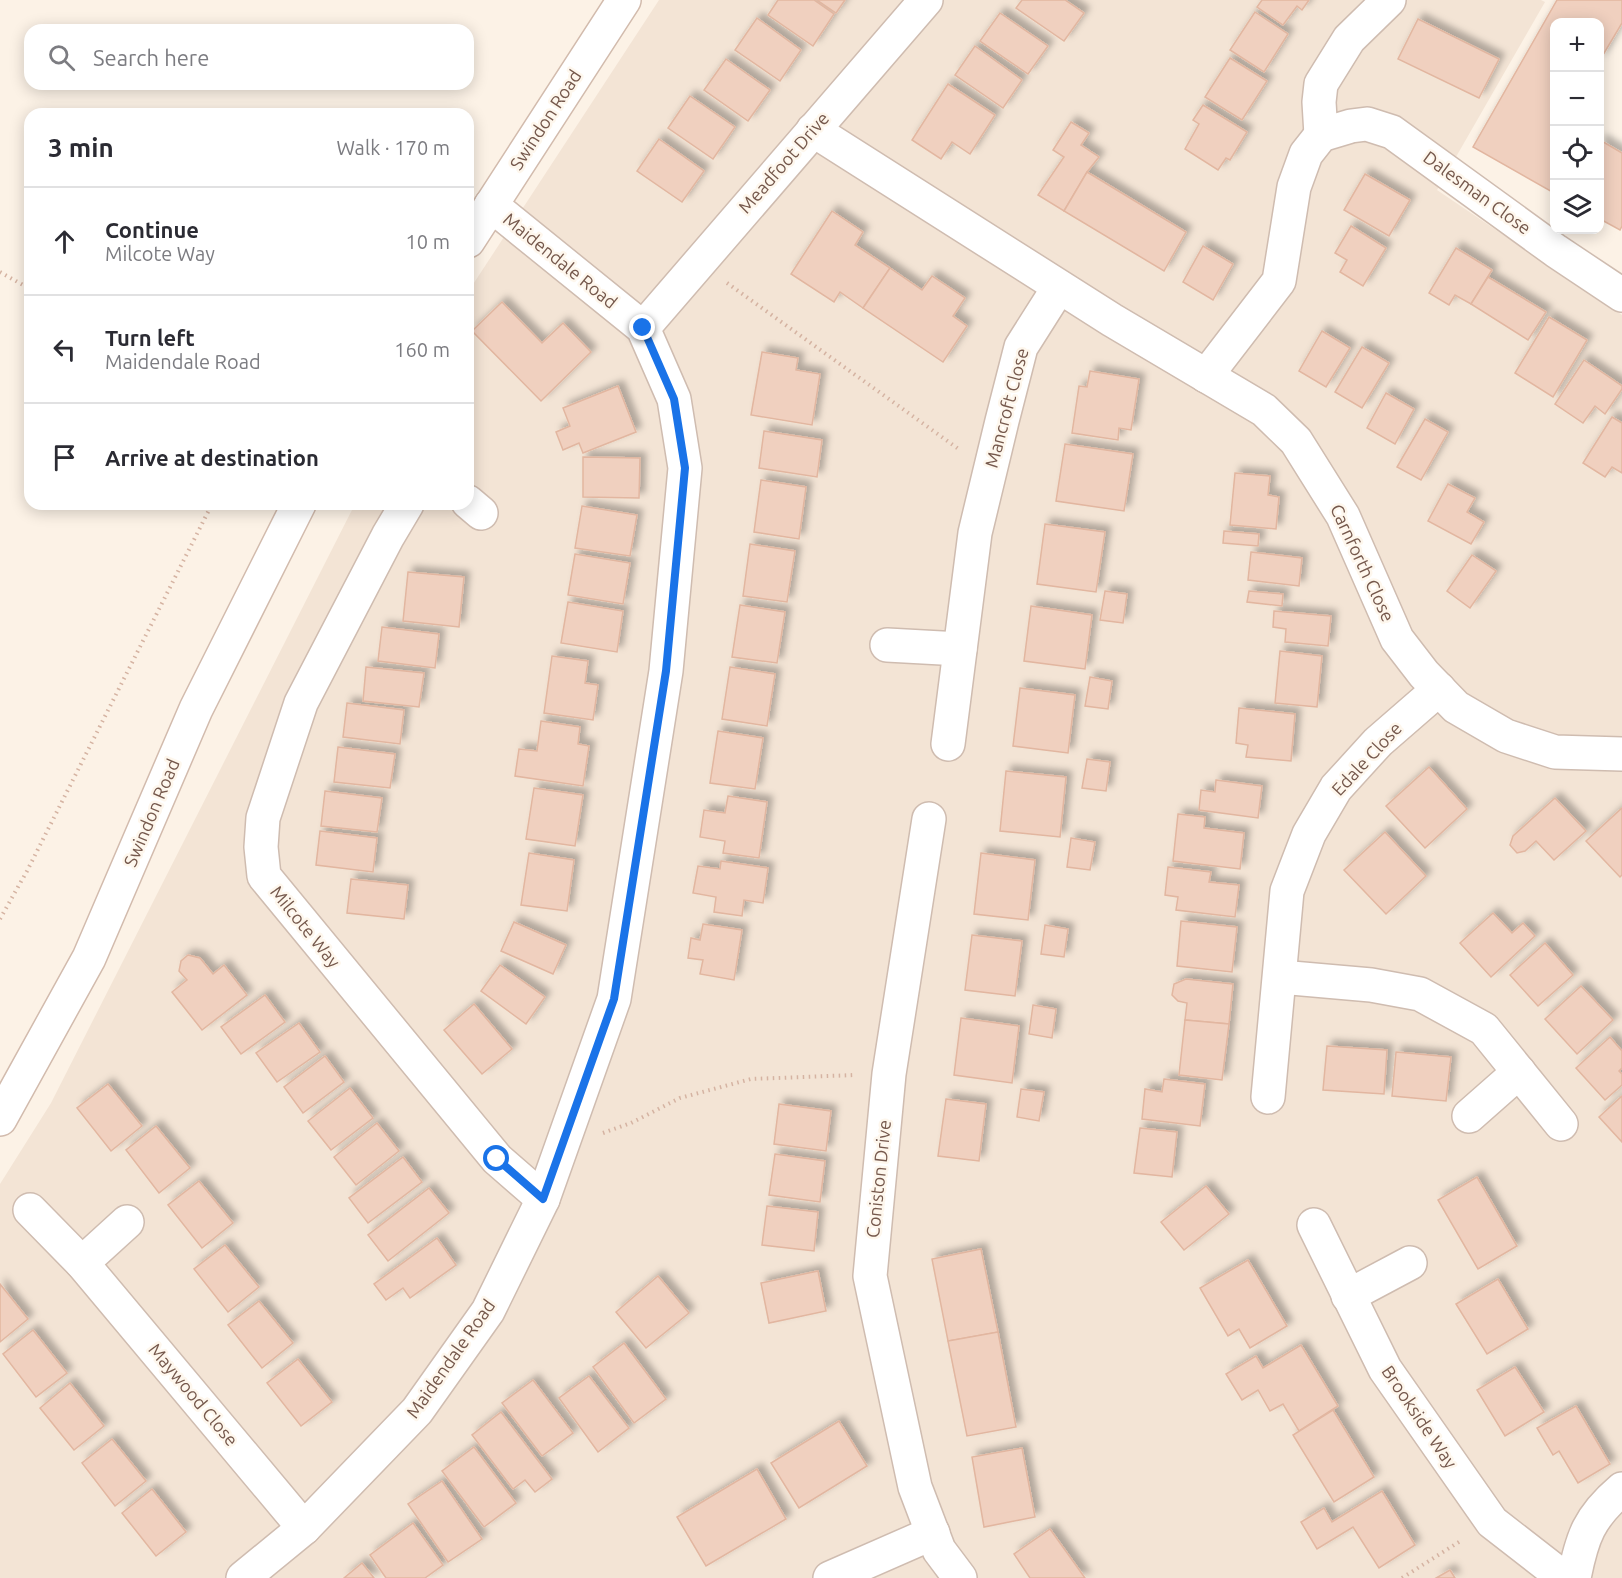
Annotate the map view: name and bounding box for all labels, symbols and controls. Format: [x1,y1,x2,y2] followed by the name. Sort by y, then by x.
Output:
[1550,18,1604,234] map controls
[1550,18,1604,72] button: +
[24,24,474,90] search box
[45,41,78,74] icon: search
[93,45,209,70] text: Search here
[505,66,585,173] street label: Swindon Road
[1550,72,1604,126] button: −
[734,108,832,217] street label: Meadfoot Drive
[1550,126,1604,180] button: locate
[48,133,114,162] text: 3 min
[337,136,450,159] text: Walk · 170 m
[1420,147,1535,238] street label: Dalesman Close
[1550,180,1604,234] button: layers
[500,208,621,312] street label: Maidendale Road
[105,217,199,242] text: Continue
[48,225,81,258] icon: ahead
[406,230,450,253] text: 10 m
[105,242,215,265] text: Milcote Way
[629,314,655,340] route end
[105,325,195,350] text: Turn left
[48,333,81,366] icon: left
[394,338,450,361] text: 160 m
[980,346,1032,470] street label: Mancroft Close
[105,350,261,373] text: Maidendale Road
[48,441,81,474] icon: arrive
[105,445,319,470] text: Arrive at destination
[1327,501,1399,624] street label: Carnforth Close
[1327,718,1405,799] street label: Edale Close
[119,756,183,869] street label: Swindon Road
[267,882,345,971] street label: Milcote Way
[862,1119,894,1239] street label: Coniston Drive
[483,1145,509,1171] route start
[402,1295,499,1422] street label: Maidendale Road
[145,1339,242,1450] street label: Maywood Close
[1378,1361,1462,1472] street label: Brookside Way

